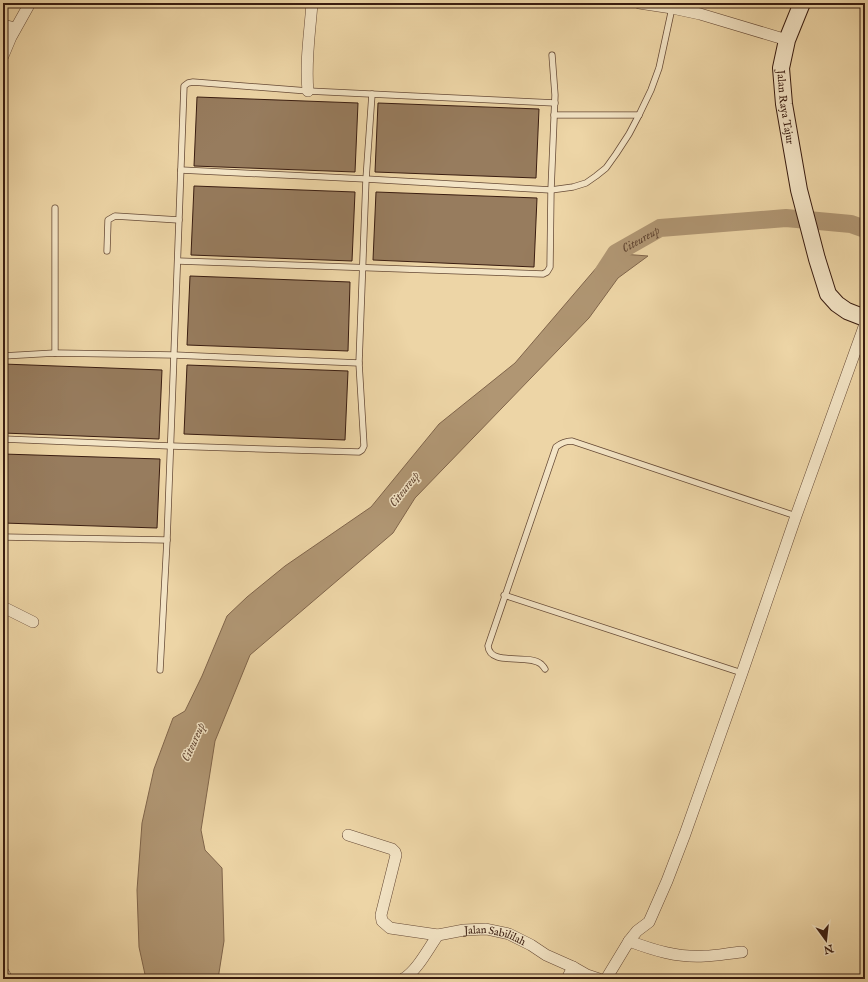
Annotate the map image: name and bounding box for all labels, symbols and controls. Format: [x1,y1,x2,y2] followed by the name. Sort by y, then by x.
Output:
[773,68,797,146] street label: Jalan Raya Tajur
[619,223,662,256] water label: Citeureup
[386,468,423,510] water label: Citeureup
[178,720,209,764] water label: Citeureup
[806,920,846,960] north arrow
[462,923,528,949] street label: Jalan Sabililah
[821,940,836,957] text: N

